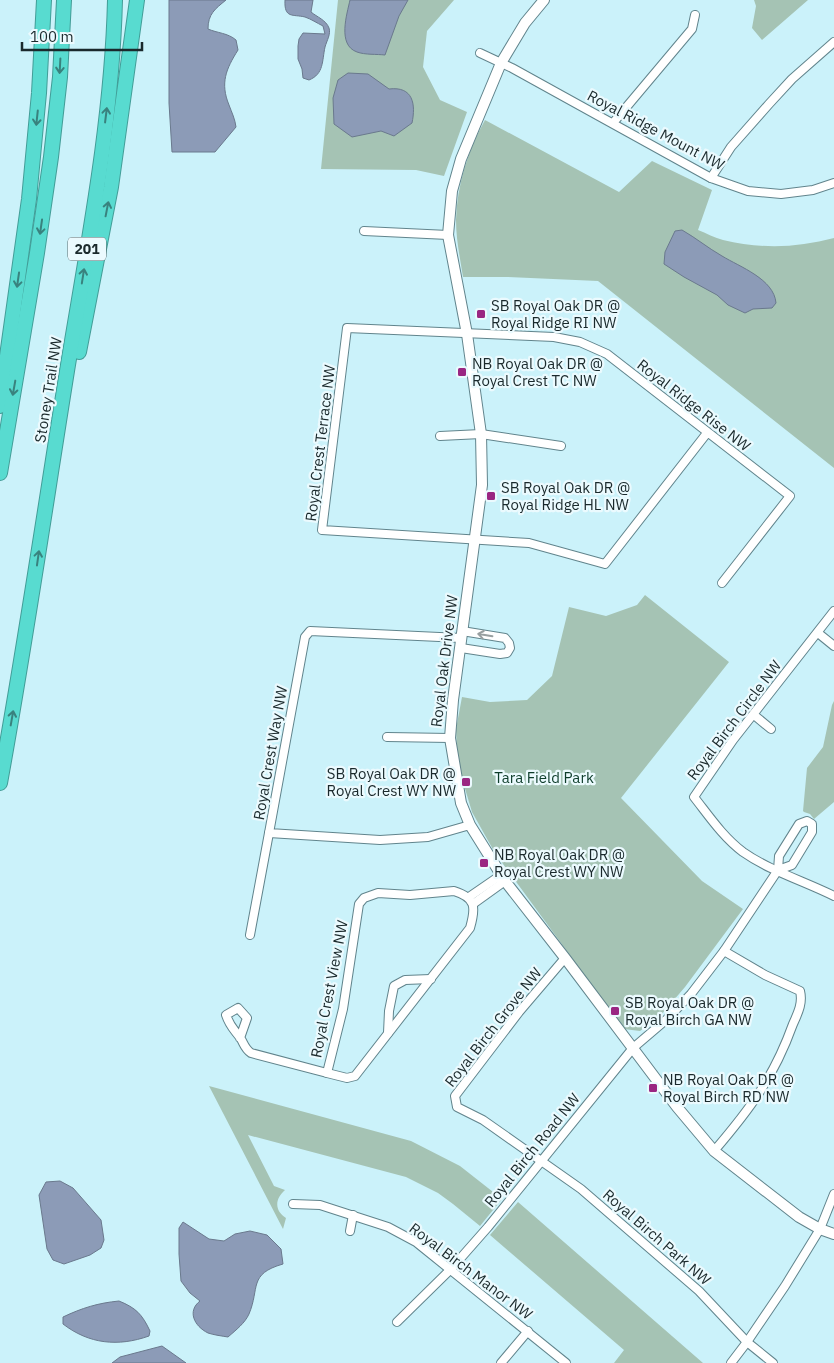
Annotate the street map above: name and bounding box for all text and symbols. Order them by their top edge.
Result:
scale bar [22,20,142,52]
text: 100 m [30,27,74,46]
one-way arrow [56,58,65,74]
street label: Royal Ridge Mount NW [584,86,728,175]
one-way arrow [101,107,111,123]
one-way arrow [32,110,41,126]
one-way arrow [102,202,112,218]
one-way arrow [35,219,45,235]
road number: 201 [68,238,106,260]
one-way arrow [78,268,88,284]
one-way arrow [12,271,22,287]
place label: SB Royal Oak DR @ Royal Ridge RI NW [491,296,620,332]
marker: SB Royal Oak DR @ Royal Ridge RI NW [475,308,487,320]
street label: Stoney Trail NW [30,335,66,444]
place label: NB Royal Oak DR @ Royal Crest TC NW [472,354,603,390]
street label: Royal Ridge Rise NW [634,355,755,456]
street label: Royal Crest Terrace NW [301,363,339,522]
marker: NB Royal Oak DR @ Royal Crest TC NW [456,366,468,378]
one-way arrow [9,379,19,395]
place label: SB Royal Oak DR @ Royal Ridge HL NW [501,478,630,514]
marker: SB Royal Oak DR @ Royal Ridge HL NW [485,490,497,502]
one-way arrow [33,550,43,566]
street label: Royal Oak Drive NW [426,593,462,728]
one-way arrow [478,630,494,640]
street label: Royal Birch Circle NW [683,656,786,784]
street label: Royal Crest Way NW [249,684,291,821]
one-way arrow [7,710,17,726]
place label: SB Royal Oak DR @ Royal Crest WY NW [327,764,457,800]
park label: Tara Field Park [494,768,594,787]
marker: SB Royal Oak DR @ Royal Crest WY NW [460,776,472,788]
place label: NB Royal Oak DR @ Royal Crest WY NW [494,845,625,881]
marker: NB Royal Oak DR @ Royal Crest WY NW [478,857,490,869]
street label: Royal Crest View NW [306,918,352,1059]
street label: Royal Birch Grove NW [440,963,546,1091]
place label: SB Royal Oak DR @ Royal Birch GA NW [625,993,754,1029]
marker: SB Royal Oak DR @ Royal Birch GA NW [609,1005,621,1017]
place label: NB Royal Oak DR @ Royal Birch RD NW [663,1070,794,1106]
marker: NB Royal Oak DR @ Royal Birch RD NW [647,1082,659,1094]
street label: Royal Birch Road NW [480,1089,584,1211]
street label: Royal Birch Park NW [599,1185,715,1290]
street label: Royal Birch Manor NW [406,1218,537,1324]

